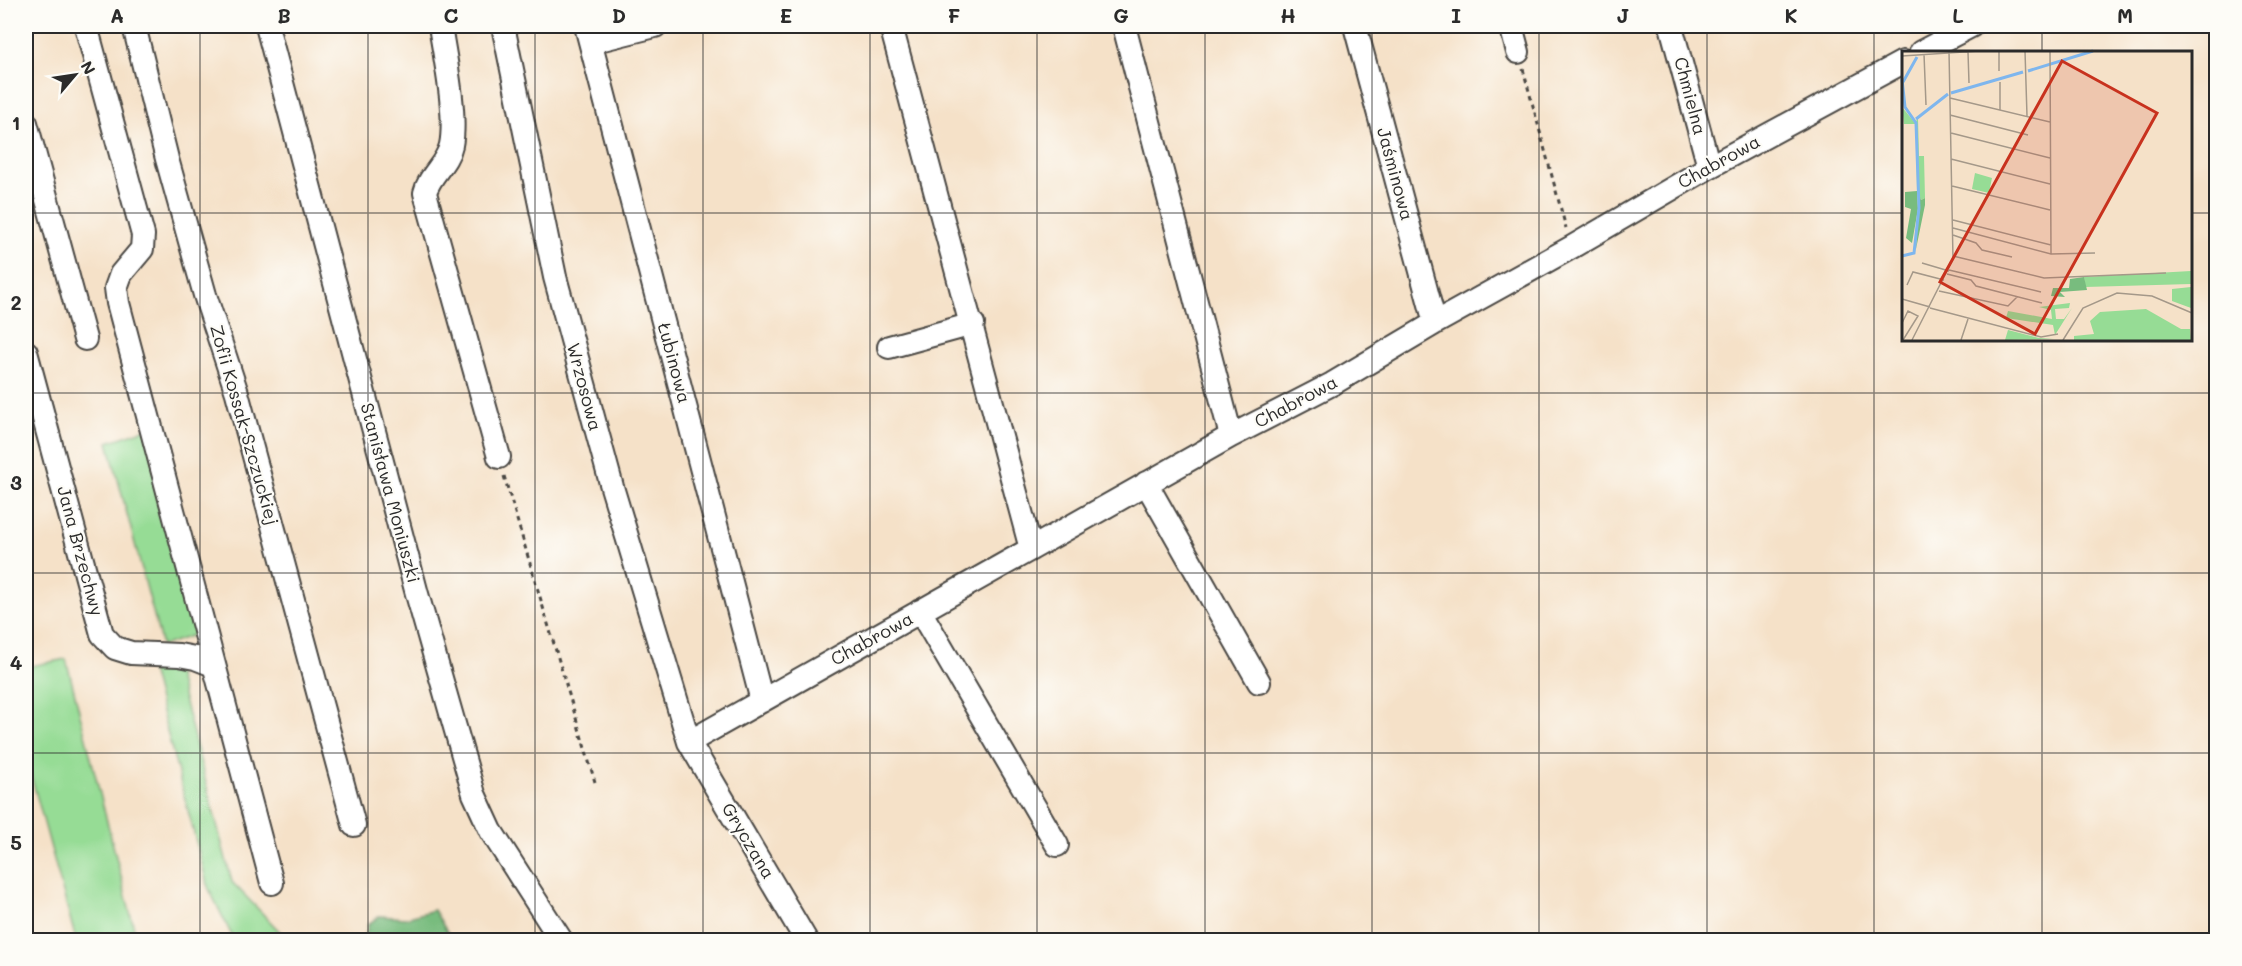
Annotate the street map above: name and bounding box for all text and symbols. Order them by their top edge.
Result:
text: A [110,2,124,28]
text: B [277,2,291,28]
text: C [444,2,459,28]
text: D [612,2,626,28]
text: E [780,2,792,28]
text: F [948,2,961,28]
text: G [1113,2,1129,28]
text: H [1280,2,1296,28]
text: I [1451,2,1461,28]
text: J [1616,2,1630,28]
text: K [1784,2,1798,28]
text: L [1952,2,1964,28]
text: M [2117,2,2133,28]
north arrow [45,45,105,105]
inset map [1902,51,2191,340]
street label: Chmielna [1669,54,1713,137]
text: N [76,57,101,78]
text: 1 [12,109,20,135]
street label: Jaśminowa [1372,124,1420,223]
street label: Chabrowa [1673,129,1764,194]
text: 2 [10,289,22,315]
street label: Łubinowa [653,320,697,406]
street label: Zofii Kossak-Szczuckiej [205,322,285,528]
street label: Wrzosowa [562,340,608,433]
street label: Chabrowa [1250,369,1341,433]
street label: Stanisława Moniuszki [355,400,427,585]
text: 3 [10,469,22,495]
street label: Jana Brzechwy [52,483,110,618]
street label: Chabrowa [826,606,917,671]
text: 4 [10,649,23,675]
street label: Gryczana [717,798,781,883]
text: 5 [10,829,22,855]

